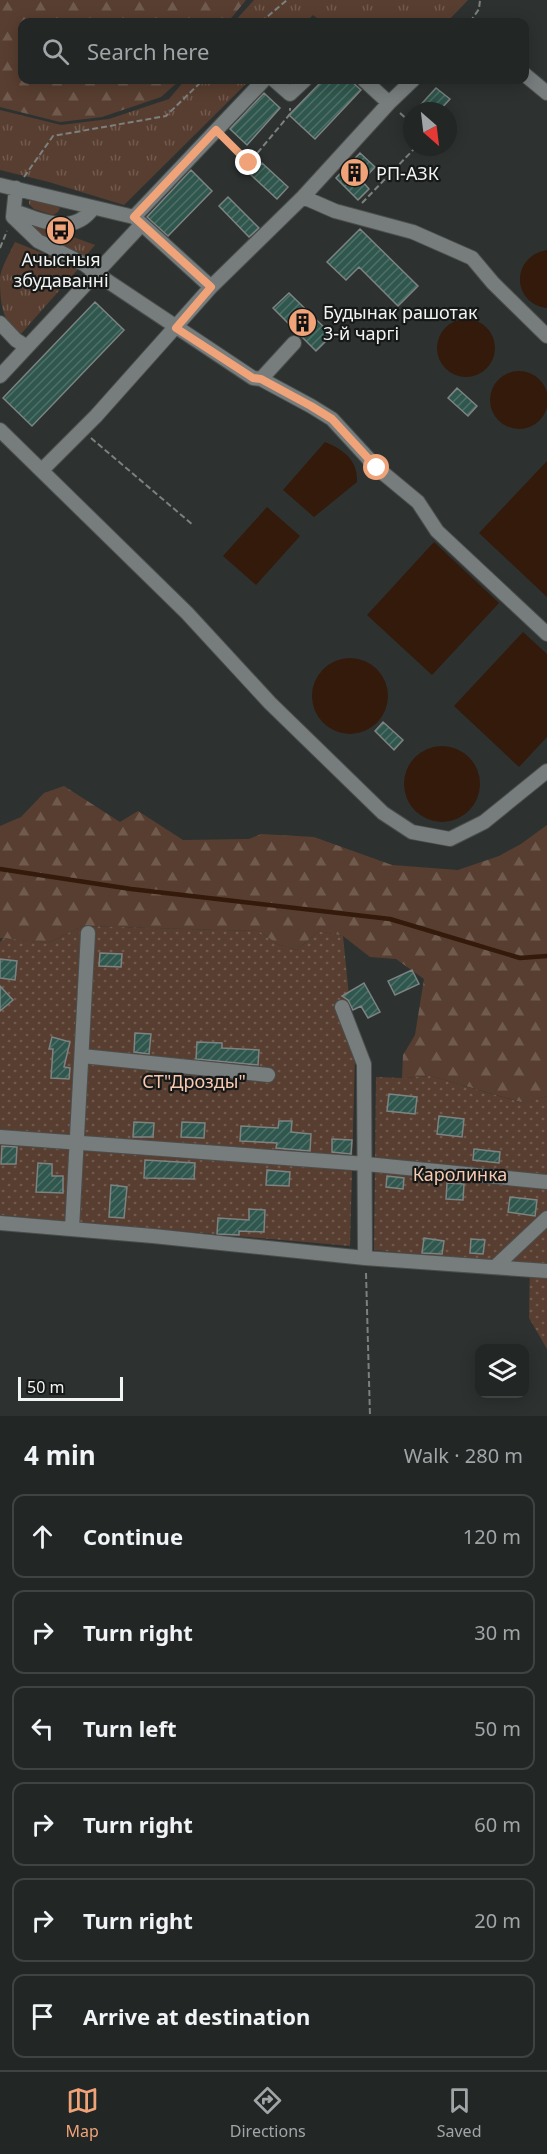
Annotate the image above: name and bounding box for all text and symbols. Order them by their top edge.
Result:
search box [18,18,529,84]
icon: search [39,35,72,68]
text: Search here [87,36,209,66]
north arrow [403,102,457,156]
route end [235,149,261,175]
building icon: РП-АЗК [339,157,371,189]
place label: РП-АЗК [376,161,440,185]
bus stop icon: Ачысныя збудаванні [45,214,77,246]
place label: Ачысныя збудаванні [13,247,109,292]
place label: Будынак рашотак 3-й чаргі [323,300,478,345]
building icon: Будынак рашотак 3-й чаргі [286,306,318,338]
route start [363,454,389,480]
park label: СТ"Дрозды" [142,1069,246,1093]
park label: Каролинка [413,1162,507,1186]
map controls [475,1344,529,1398]
button: layers [475,1344,529,1398]
scale bar [18,1374,123,1402]
text: 50 m [27,1376,64,1398]
text: 4 min [24,1437,96,1473]
text: Walk · 280 m [404,1442,523,1469]
icon: ahead [26,1520,59,1553]
text: Continue [83,1521,183,1551]
text: 120 m [463,1523,521,1550]
icon: right [26,1616,59,1649]
text: Turn right [83,1617,193,1647]
text: 30 m [474,1619,521,1646]
icon: left [26,1712,59,1745]
text: Turn left [83,1713,177,1743]
text: 50 m [474,1715,521,1742]
icon: right [26,1808,59,1841]
text: Turn right [83,1809,193,1839]
text: 60 m [474,1811,521,1838]
icon: right [26,1904,59,1937]
text: Turn right [83,1905,193,1935]
text: 20 m [474,1907,521,1934]
icon: arrive [26,2000,59,2033]
text: Arrive at destination [83,2001,310,2031]
tab: Map [65,2084,99,2142]
tab: Directions [230,2084,306,2142]
tab: Saved [437,2084,481,2142]

